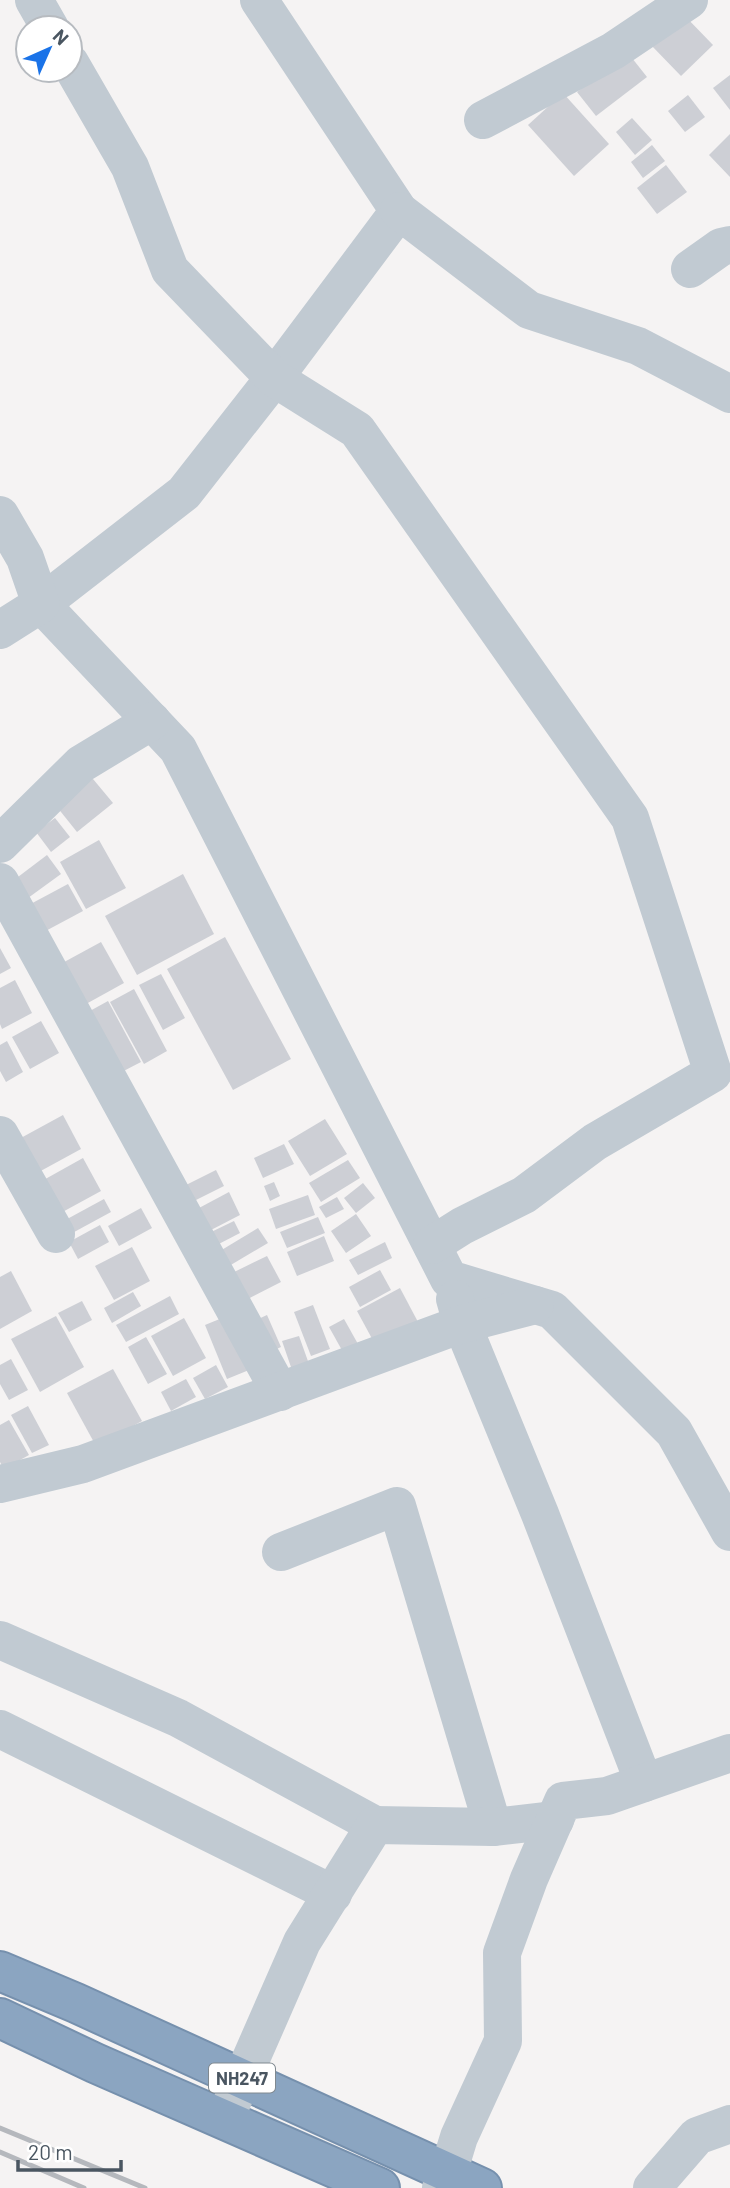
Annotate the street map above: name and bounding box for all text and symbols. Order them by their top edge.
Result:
north arrow [14,14,84,84]
text: N [49,24,74,49]
road number: NH247 [209,2064,275,2092]
scale bar [18,2128,121,2172]
text: 20 m [28,2139,73,2164]

